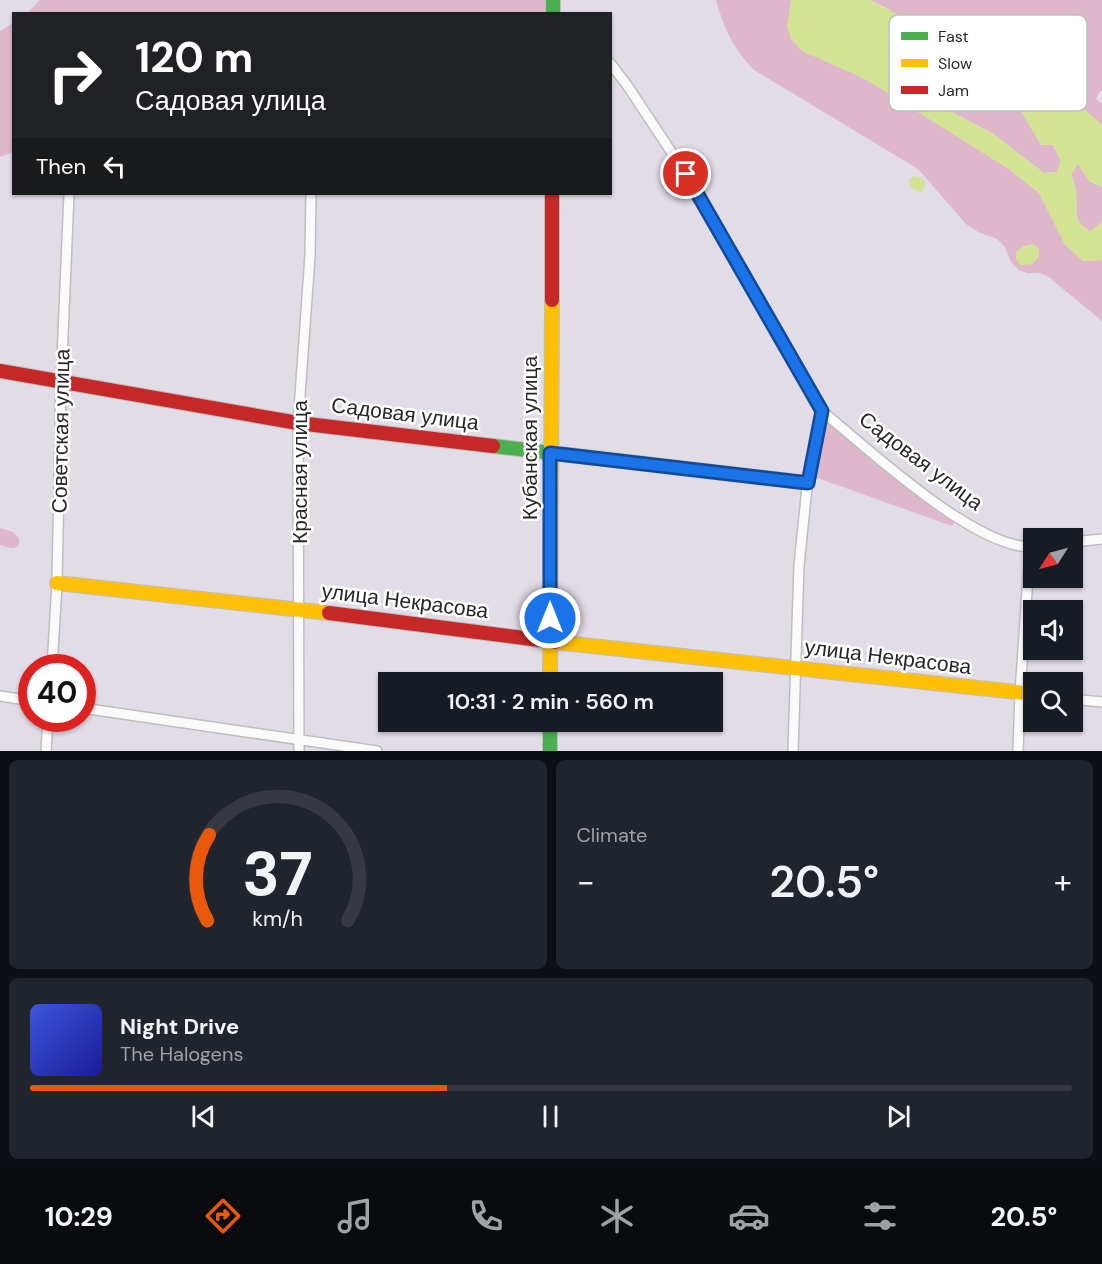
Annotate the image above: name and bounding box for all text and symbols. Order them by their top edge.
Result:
legend [889,15,1087,111]
text: Fast [938,26,969,47]
text: 120 m [135,30,253,85]
icon: right [36,36,114,114]
text: Slow [938,53,972,74]
text: Jam [938,80,969,101]
text: Садовая улица [135,83,326,118]
pin [660,148,711,199]
icon: left [98,150,131,183]
text: Then [36,152,86,181]
icon: arrive [669,157,702,190]
street label: Советская улица [46,348,76,514]
street label: Кубанская улица [516,356,544,520]
street label: Садовая улица [330,391,481,437]
street label: Красная улица [286,400,314,544]
street label: Садовая улица [853,405,989,517]
north arrow [1023,528,1083,588]
map controls [1023,528,1083,732]
street label: улица Некрасова [320,577,490,625]
position arrow [518,586,582,650]
button: sound [1023,600,1083,660]
street label: улица Некрасова [803,633,973,681]
speed limit sign: 40 [18,654,96,732]
button: search [1023,672,1083,732]
text: 10:31 · 2 min · 560 m [447,687,654,716]
text: Climate [577,822,647,848]
text: 37 [242,833,313,914]
text: 20.5° [769,852,879,911]
text: − [577,860,595,903]
text: + [1054,860,1072,903]
text: km/h [252,906,303,934]
text: Night Drive [120,1012,239,1041]
text: The Halogens [120,1041,243,1067]
icon: previous [187,1100,220,1133]
icon: pause [534,1100,567,1133]
icon: next [882,1100,915,1133]
icon: directions [202,1195,244,1237]
icon: music [334,1195,376,1237]
icon: phone [465,1195,507,1237]
icon: climate [596,1195,638,1237]
icon: car [728,1195,770,1237]
icon: filters [859,1195,901,1237]
text: 10:29 [45,1199,113,1234]
text: 20.5° [991,1199,1057,1234]

